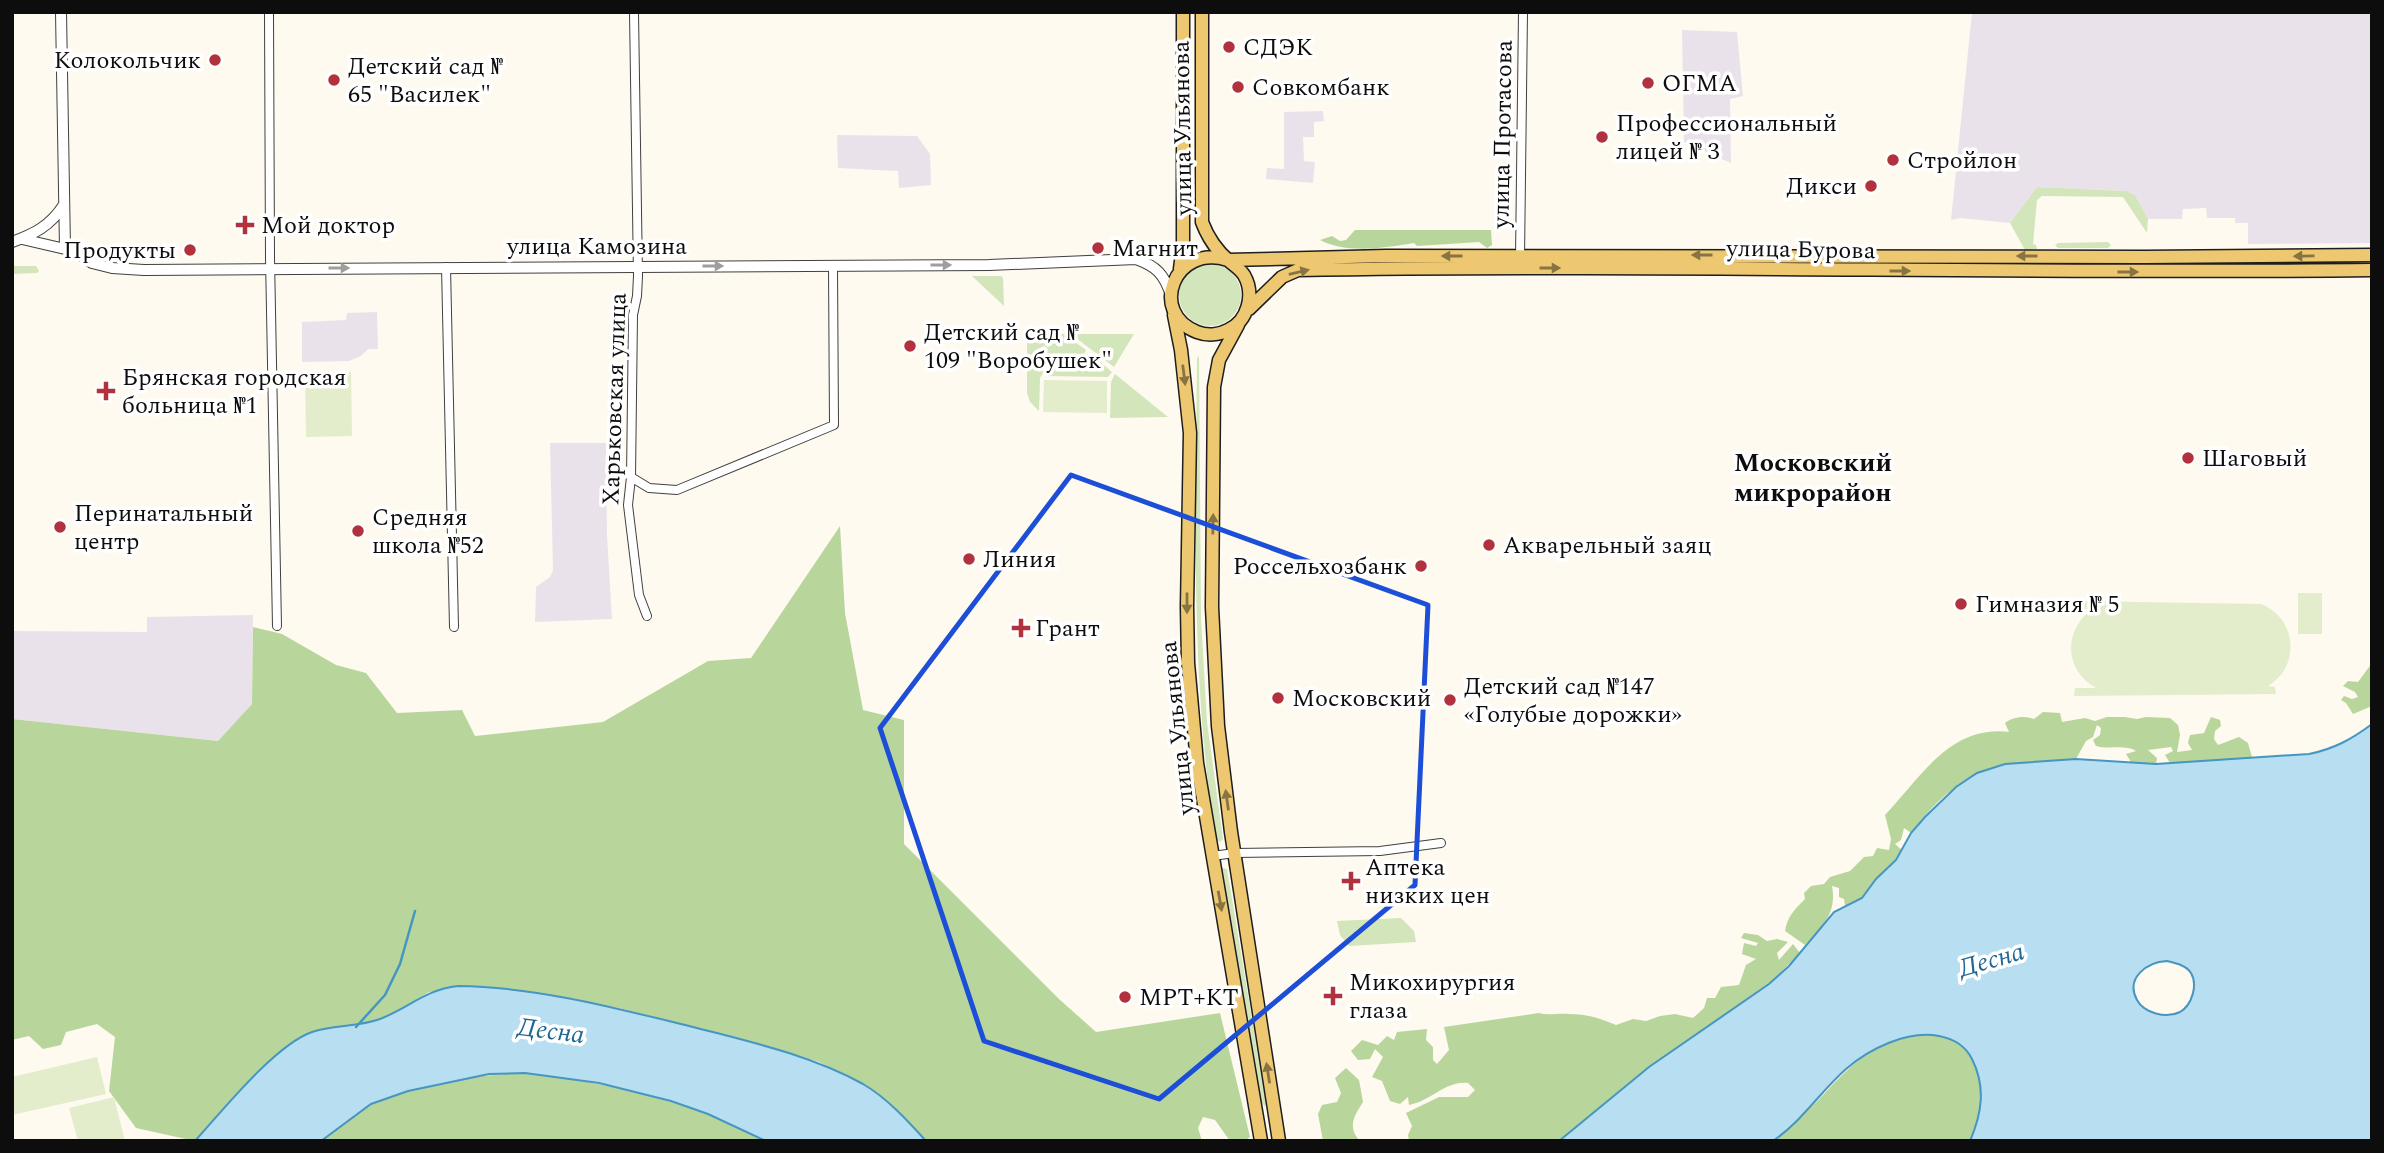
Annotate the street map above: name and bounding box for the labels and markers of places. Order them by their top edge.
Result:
place label: СДЭК [1243,30,1313,66]
marker: СДЭК [1221,39,1237,55]
place label: Колокольчик [54,43,201,79]
place label: Детский сад № 65 "Василек" [348,49,504,113]
marker: Колокольчик [207,52,223,68]
place label: ОГМА [1662,66,1737,102]
place label: Совкомбанк [1252,70,1390,106]
marker: Детский сад № 65 "Василек" [326,72,342,88]
marker: ОГМА [1640,75,1656,91]
marker: Совкомбанк [1230,79,1246,95]
place label: Профессиональный лицей № 3 [1616,106,1837,170]
marker: Профессиональный лицей № 3 [1594,129,1610,145]
place label: Стройлон [1907,143,2017,179]
marker: Стройлон [1885,152,1901,168]
place label: Дикси [1786,169,1857,205]
marker: Дикси [1863,178,1879,194]
place label: Мой доктор [261,208,395,244]
marker: Мой доктор [235,215,255,235]
place label: Магнит [1112,231,1198,267]
place label: Продукты [63,233,176,269]
marker: Магнит [1090,240,1106,256]
marker: Продукты [182,242,198,258]
place label: Детский сад № 109 "Воробушек" [924,315,1112,379]
marker: Детский сад № 109 "Воробушек" [902,338,918,354]
place label: Брянская городская больница №1 [122,360,346,424]
marker: Брянская городская больница №1 [96,381,116,401]
place label: Шаговый [2202,441,2307,477]
marker: Шаговый [2180,450,2196,466]
place label: Перинатальный центр [74,496,253,560]
place label: Средняя школа №52 [372,500,484,564]
marker: Перинатальный центр [52,519,68,535]
marker: Средняя школа №52 [350,523,366,539]
place label: Акварельный заяц [1503,528,1711,564]
marker: Акварельный заяц [1481,537,1497,553]
place label: Линия [983,542,1056,578]
place label: Россельхозбанк [1233,549,1407,585]
marker: Линия [961,551,977,567]
marker: Россельхозбанк [1413,558,1429,574]
place label: Гимназия № 5 [1975,587,2120,623]
marker: Гимназия № 5 [1953,596,1969,612]
place label: Грант [1035,611,1100,647]
marker: Грант [1013,620,1029,636]
place label: Детский сад №147 «Голубые дорожки» [1464,669,1682,733]
place label: Московский [1292,681,1431,717]
marker: Московский [1270,690,1286,706]
marker: Детский сад №147 «Голубые дорожки» [1442,692,1458,708]
place label: Аптека низких цен [1365,850,1490,914]
marker: Аптека низких цен [1343,873,1359,889]
place label: Микохирургия глаза [1349,965,1515,1029]
place label: МРТ+КТ [1139,980,1239,1016]
marker: Микохирургия глаза [1323,986,1343,1006]
marker: МРТ+КТ [1117,989,1133,1005]

